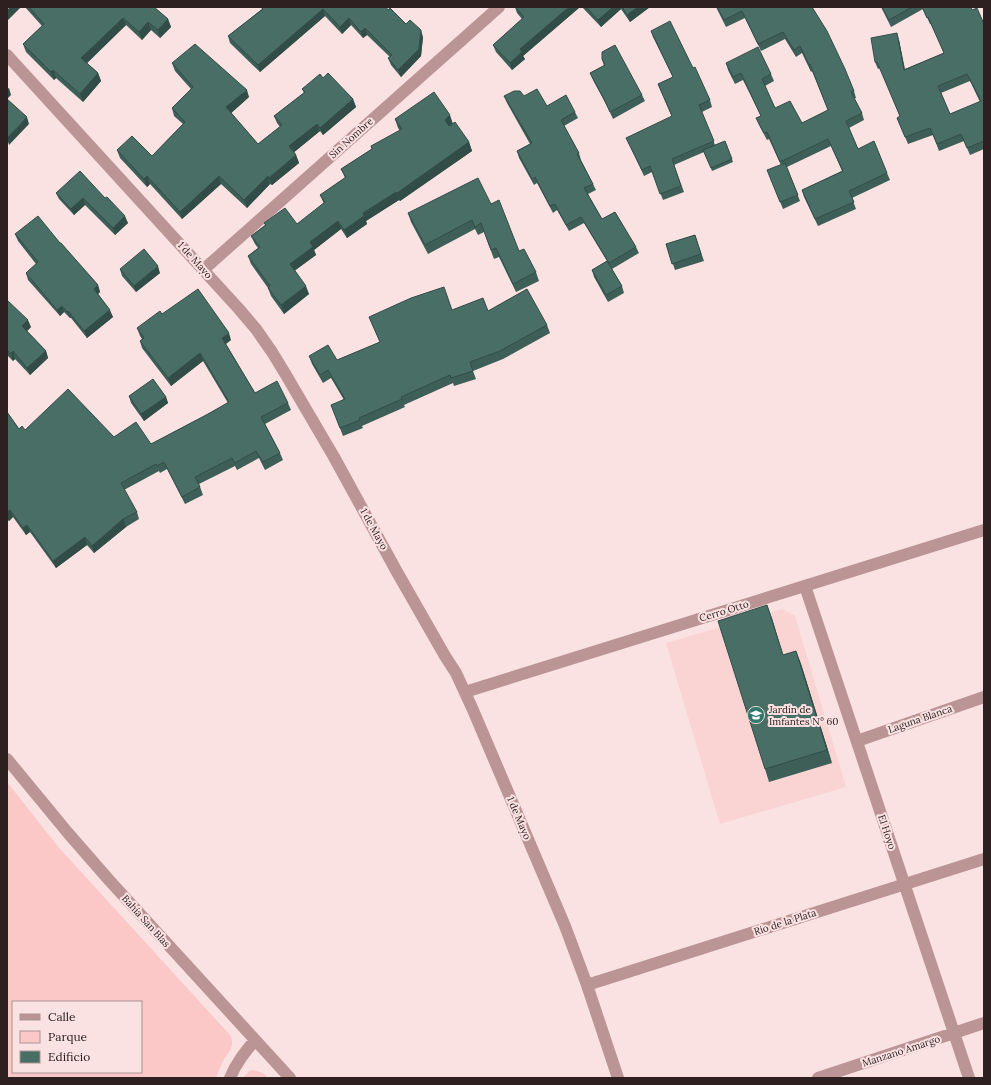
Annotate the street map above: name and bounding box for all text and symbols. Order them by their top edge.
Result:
street label: Sin Nombre [326,114,376,161]
street label: 1 de Mayo [175,239,215,281]
street label: 1 de Mayo [357,506,391,552]
street label: Cerro Otto [698,597,750,625]
street label: Laguna Blanca [886,702,954,736]
place label: Jardín de Imfantes N° 60 [768,703,839,728]
school or university icon: Jardín de Imfantes N° 60 [746,705,766,725]
street label: 1 de Mayo [504,794,534,842]
street label: El Hoyo [875,813,899,851]
street label: Bahía San Blas [119,892,173,950]
street label: Río de la Plata [752,906,818,938]
legend [12,1001,142,1073]
text: Calle [48,1009,76,1024]
text: Parque [48,1029,88,1044]
street label: Manzano Amargo [860,1032,942,1070]
text: Edificio [48,1049,90,1064]

